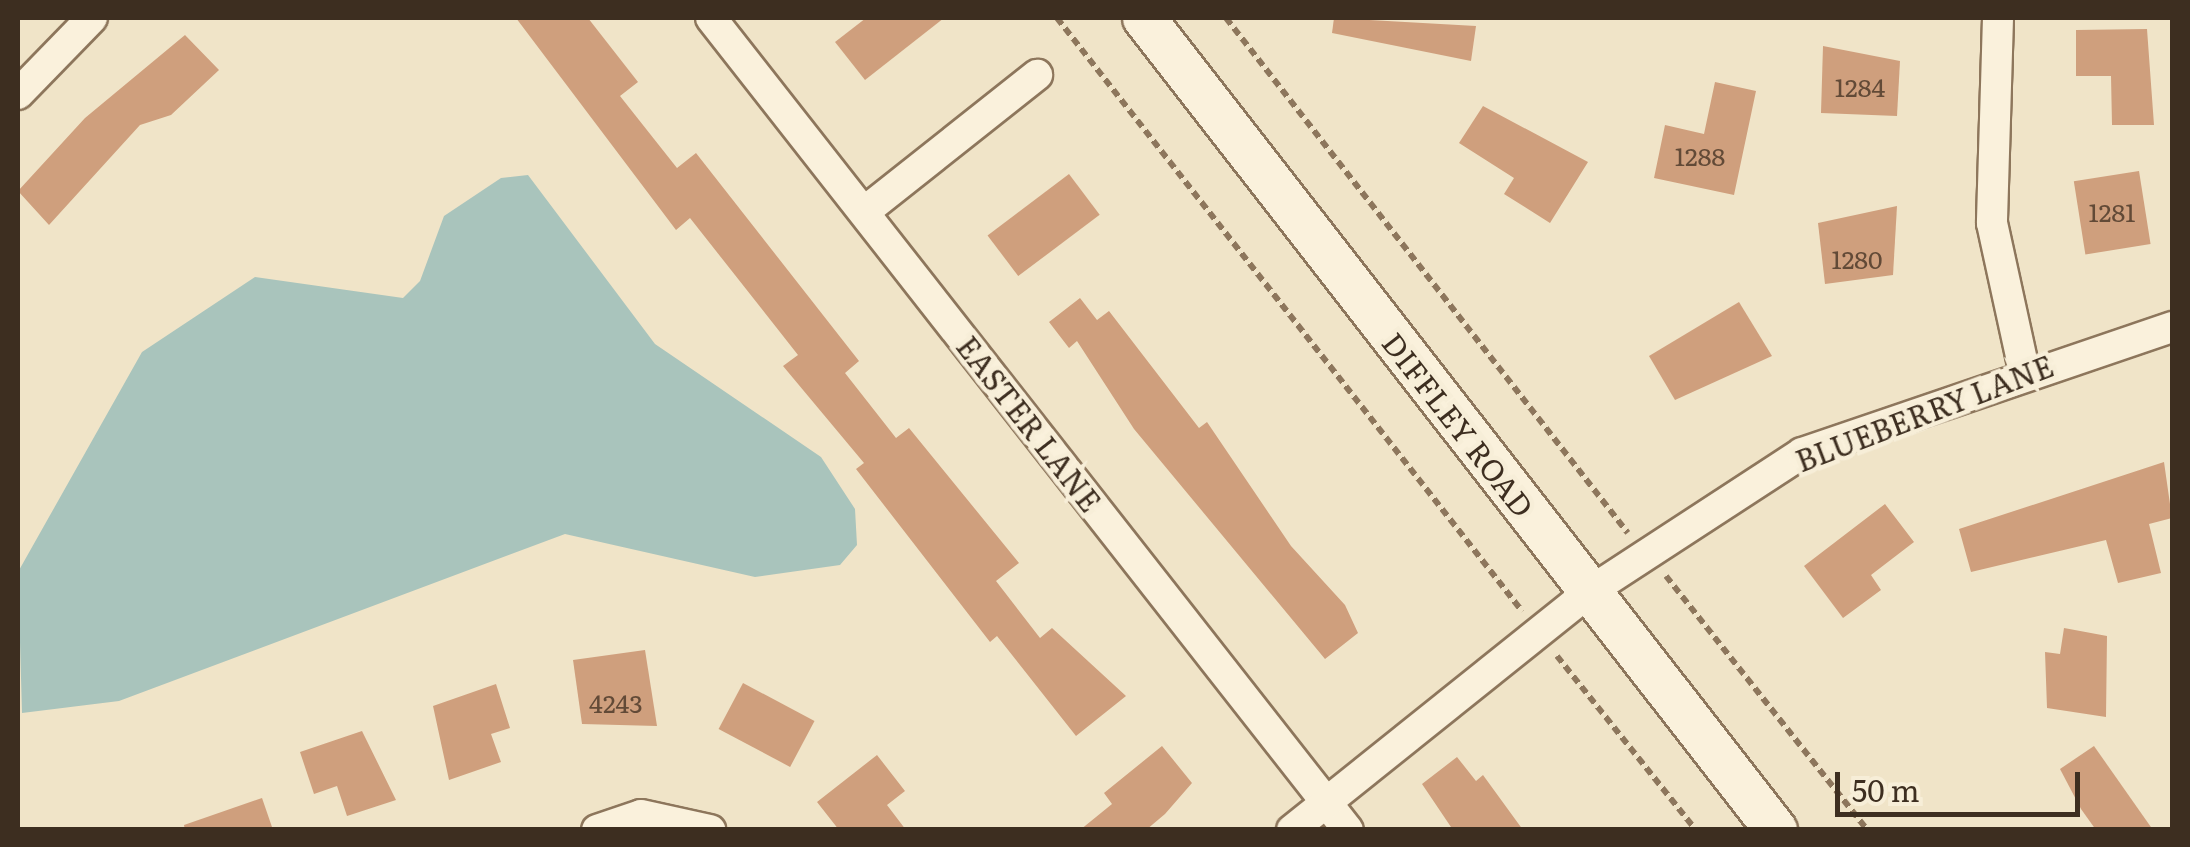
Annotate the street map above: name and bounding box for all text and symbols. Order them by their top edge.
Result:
house number: 1284 [1835,72,1885,102]
house number: 1288 [1675,141,1725,171]
house number: 1281 [2089,197,2135,227]
house number: 1280 [1831,244,1883,274]
street label: DIFFLEY ROAD [1376,325,1542,523]
street label: EASTER LANE [950,328,1110,518]
street label: BLUEBERRY LANE [1790,346,2058,478]
house number: 4243 [589,688,643,718]
scale bar [1840,752,2085,814]
text: 50 m [1852,767,1920,811]

